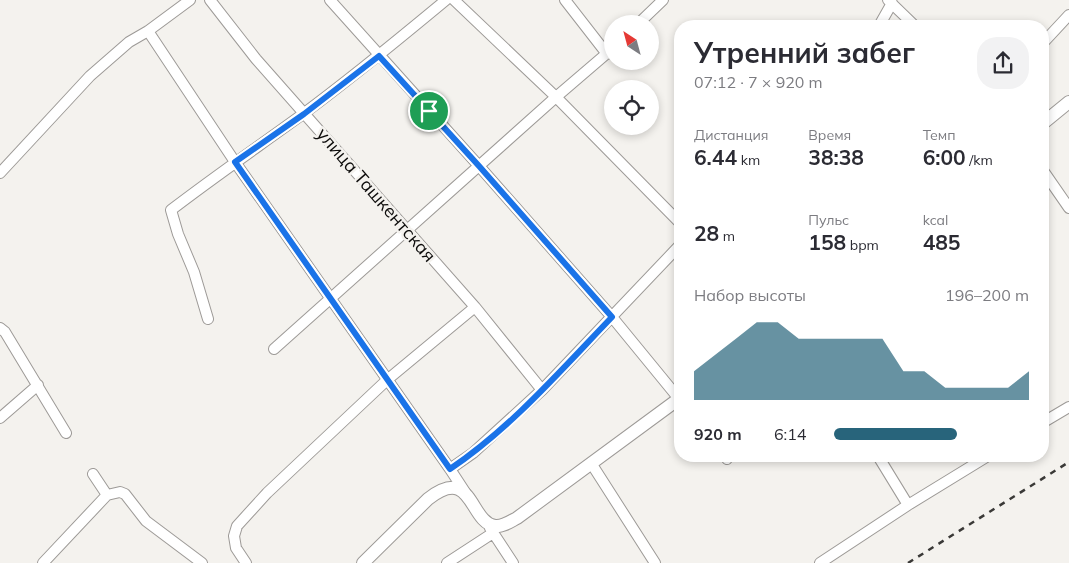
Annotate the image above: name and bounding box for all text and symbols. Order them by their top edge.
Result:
north arrow [604,15,659,70]
map controls [604,15,659,135]
text: Утренний забег [694,35,915,70]
button: share [977,37,1029,89]
text: 07:12 · 7 × 920 m [694,72,823,92]
button: locate [604,80,659,135]
pin [408,90,450,132]
icon: arrive [415,97,443,125]
street label: улица Ташкентская [312,123,441,267]
text: Дистанция [694,126,768,144]
text: Время [808,126,851,144]
text: Темп [923,126,956,144]
text: 6.44 [694,144,737,170]
text: 38:38 [808,144,864,170]
text: 6:00 [923,144,966,170]
text: km [737,151,760,169]
text: /km [966,151,993,169]
text: Пульс [808,211,849,229]
text: kcal [923,211,948,229]
text: 28 [694,220,719,246]
text: m [719,227,735,245]
text: 158 [808,229,846,255]
text: 485 [923,229,960,255]
text: bpm [846,236,879,254]
text: Набор высоты [694,285,806,305]
text: 196–200 m [945,285,1029,305]
text: 920 m [694,424,742,444]
text: 6:14 [774,424,806,444]

